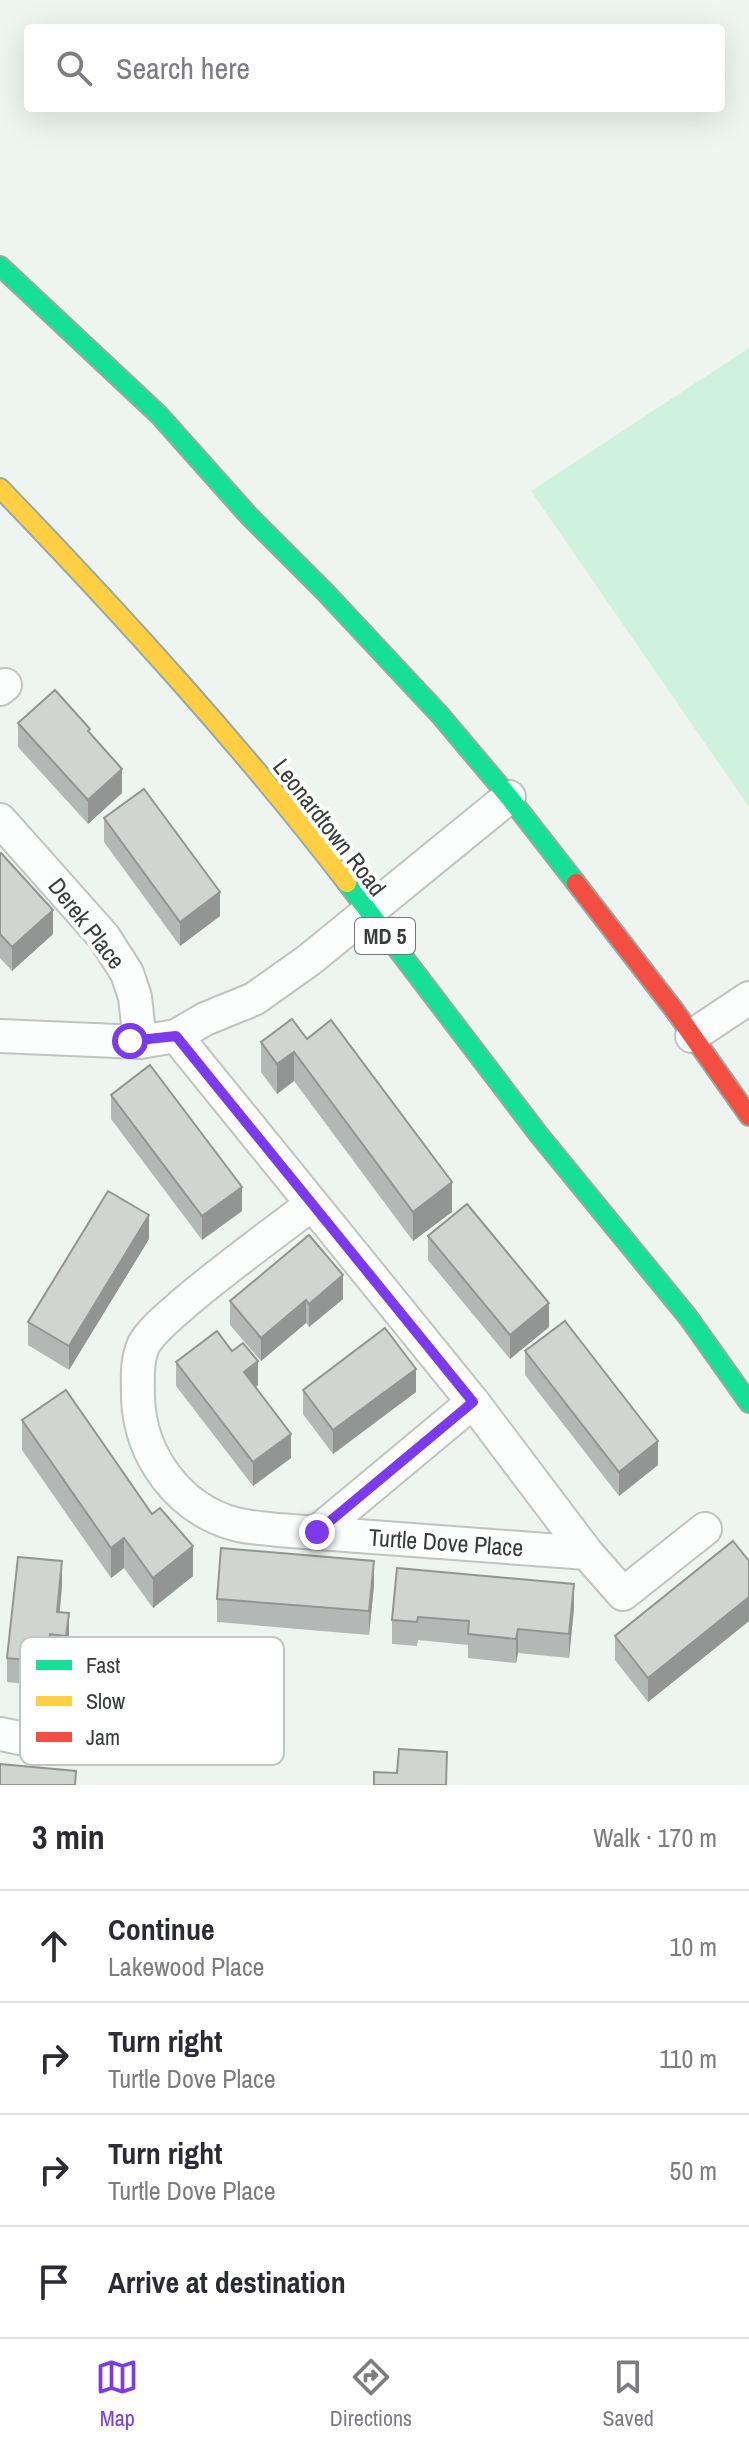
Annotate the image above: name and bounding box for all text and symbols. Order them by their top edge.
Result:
search box [24,24,725,112]
icon: search [52,46,96,90]
text: Search here [116,48,250,88]
street label: Leonardtown Road [266,752,394,902]
street label: Derek Place [41,871,133,975]
road number: MD 5 [355,918,415,954]
route start [112,1023,148,1059]
route end [299,1514,335,1550]
street label: Turtle Dove Place [368,1521,524,1563]
legend [20,1637,284,1765]
text: Fast [86,1650,120,1680]
text: Slow [86,1686,125,1716]
text: Jam [86,1722,120,1752]
text: 3 min [32,1814,105,1860]
text: Walk · 170 m [593,1820,717,1855]
text: Continue [108,1909,215,1949]
icon: ahead [32,1924,76,1968]
text: 10 m [670,1929,717,1964]
text: Lakewood Place [108,1949,264,1984]
text: Turn right [108,2021,222,2061]
icon: right [32,2036,76,2080]
text: 110 m [659,2041,717,2076]
text: Turtle Dove Place [108,2061,276,2096]
text: Turn right [108,2133,222,2173]
icon: right [32,2148,76,2192]
text: 50 m [670,2153,717,2188]
text: Turtle Dove Place [108,2173,276,2208]
icon: arrive [32,2260,76,2304]
text: Arrive at destination [108,2262,346,2302]
tab: Map [95,2355,139,2433]
tab: Directions [330,2355,412,2433]
tab: Saved [603,2355,654,2433]

